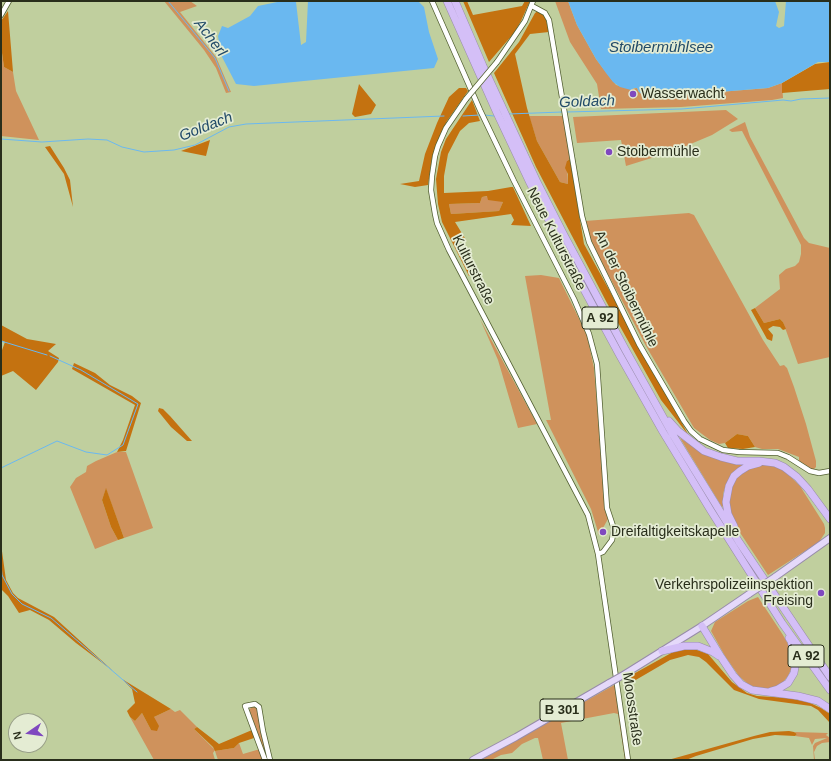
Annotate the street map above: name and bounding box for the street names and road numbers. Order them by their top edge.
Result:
street label: Neue Kulturstraße [523,185,589,293]
street label: An der Stoibermühle [590,228,662,350]
street label: Kulturstraße [448,232,498,308]
road number: A 92 [582,307,618,329]
road number: A 92 [788,645,824,667]
street label: Moosstraße [619,671,645,747]
road number: B 301 [540,699,584,721]

